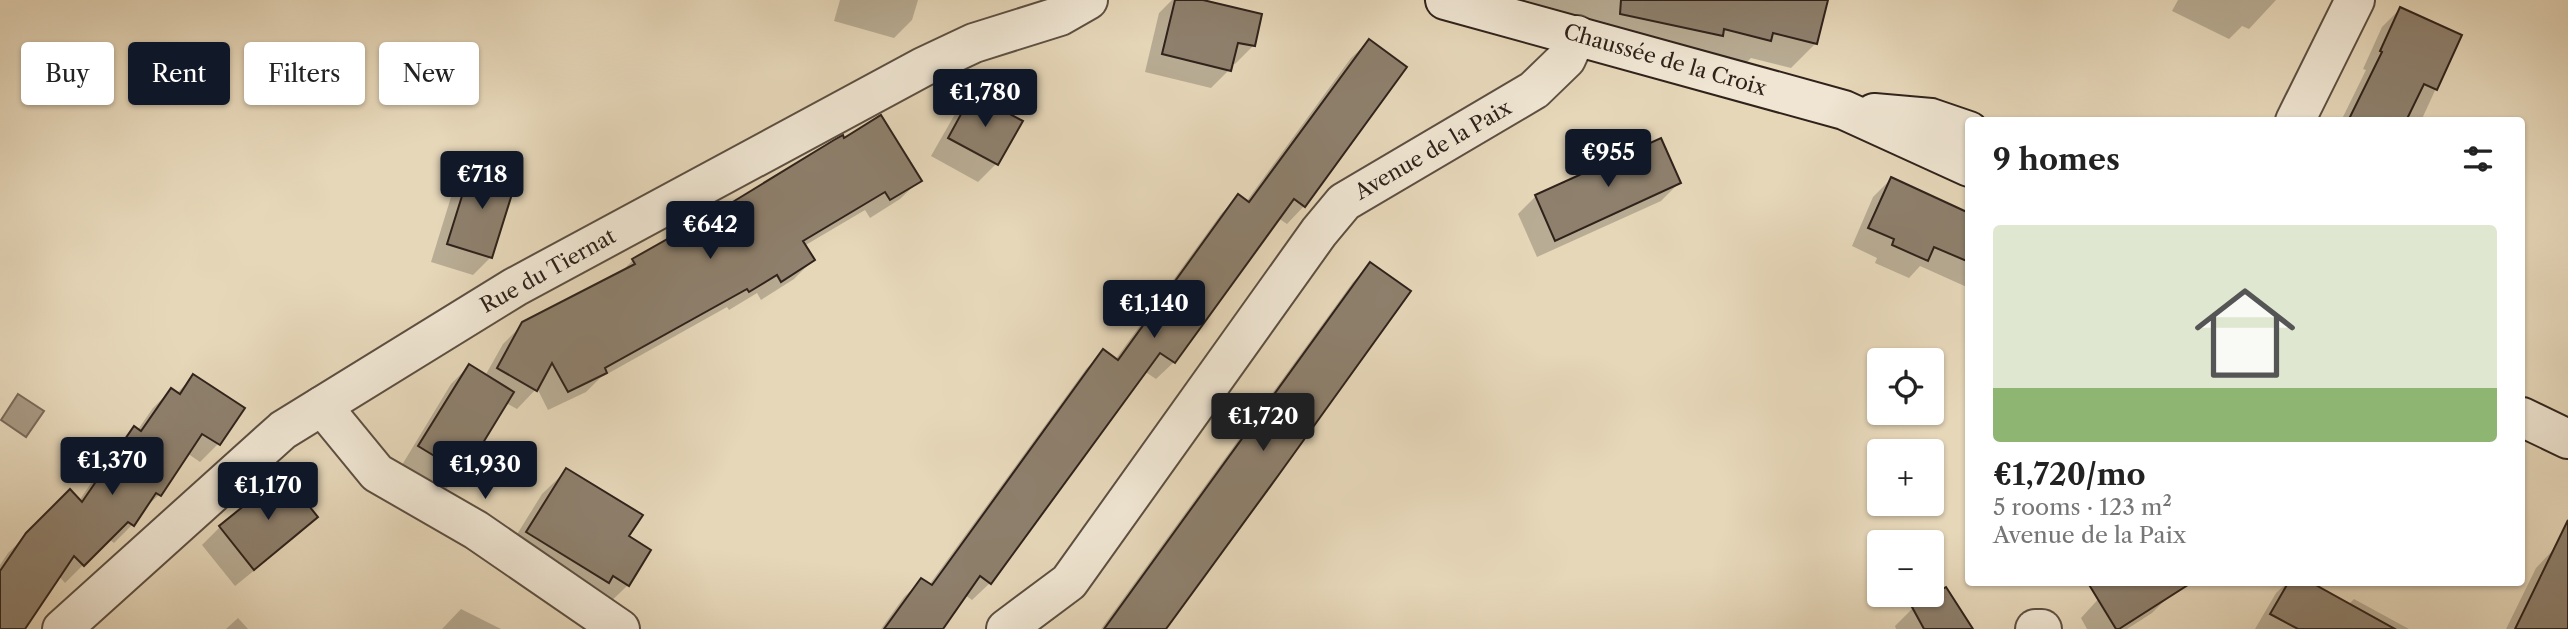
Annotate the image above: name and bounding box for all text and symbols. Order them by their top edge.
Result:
street label: Chaussée de la Croix [1561,19,1770,101]
chip: Buy [21,42,114,105]
chip: Rent [128,42,230,105]
chip: Filters [244,42,365,105]
chip: New [379,42,479,105]
pin: €1,780 [928,69,1042,129]
text: €1,780 [949,78,1021,106]
street label: Avenue de la Paix [1349,94,1516,205]
pin: €955 [1567,130,1649,189]
text: €955 [1581,138,1635,166]
icon: filters [2459,140,2497,178]
text: 9 homes [1993,141,2120,178]
pin: €718 [441,152,523,211]
text: €718 [456,160,508,188]
pin: €642 [669,202,751,261]
text: €642 [682,210,738,238]
street label: Rue du Tiernat [476,223,620,318]
icon: home [2182,270,2308,396]
pin: €1,140 [1097,280,1211,340]
text: €1,140 [1119,289,1189,317]
map controls [1867,348,1944,607]
button: locate [1867,348,1944,425]
pin: €1,720 [1206,393,1320,453]
text: €1,720 [1227,402,1299,430]
pin: €1,370 [55,438,169,497]
button: + [1867,439,1944,516]
pin: €1,930 [428,442,542,501]
text: €1,370 [77,446,147,474]
text: €1,930 [449,450,521,478]
text: €1,720/mo [1993,456,2146,493]
pin: €1,170 [211,462,325,522]
text: €1,170 [234,471,302,499]
text: 5 rooms · 123 m² [1993,493,2172,521]
text: Avenue de la Paix [1993,521,2186,549]
button: − [1867,530,1944,607]

